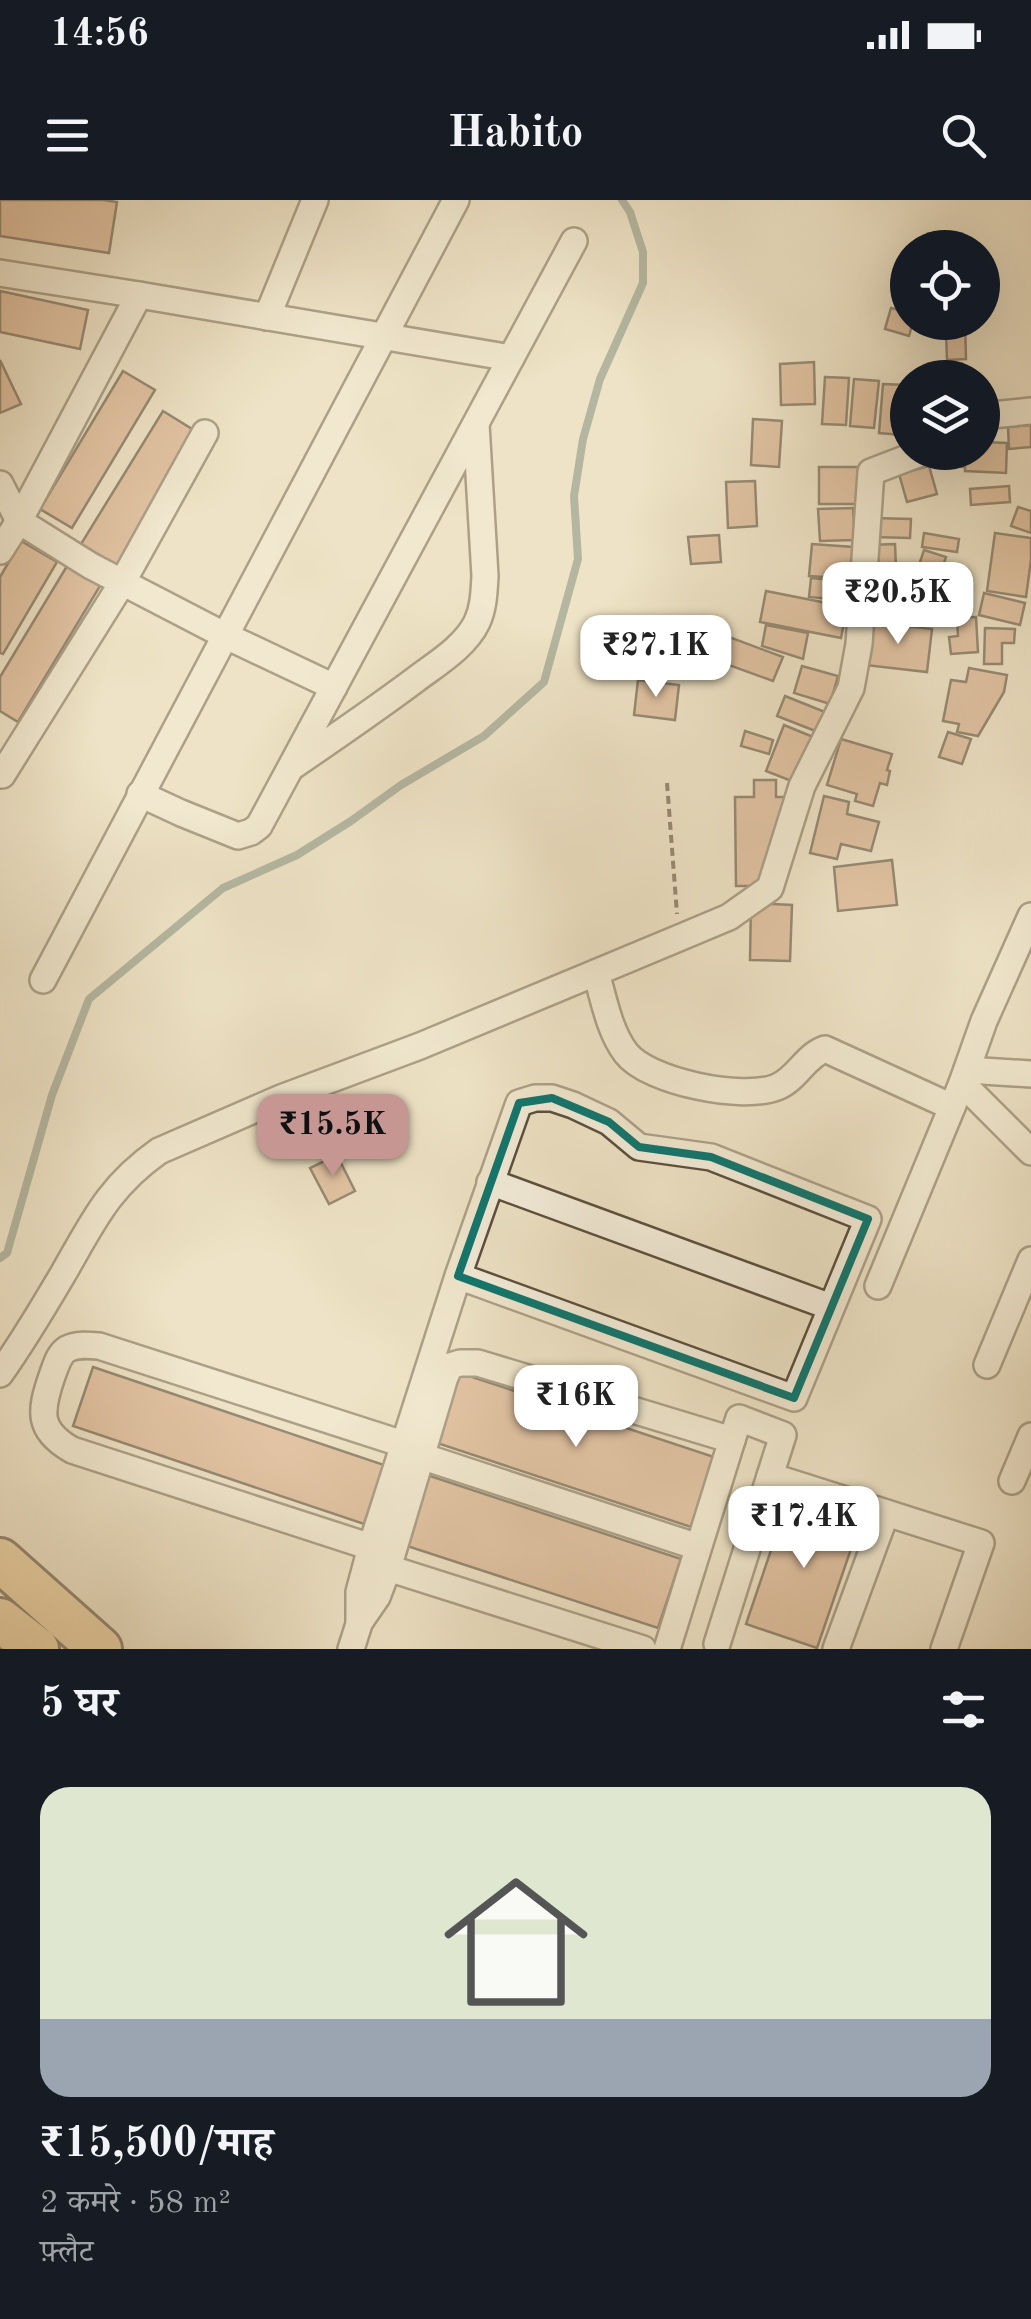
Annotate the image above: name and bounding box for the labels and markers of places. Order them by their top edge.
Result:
pin: ₹20.5K [817,562,979,647]
pin: ₹27.1K [575,615,737,700]
pin: ₹15.5K [252,1094,414,1179]
pin: ₹16K [517,1365,635,1450]
pin: ₹17.4K [723,1486,885,1571]

